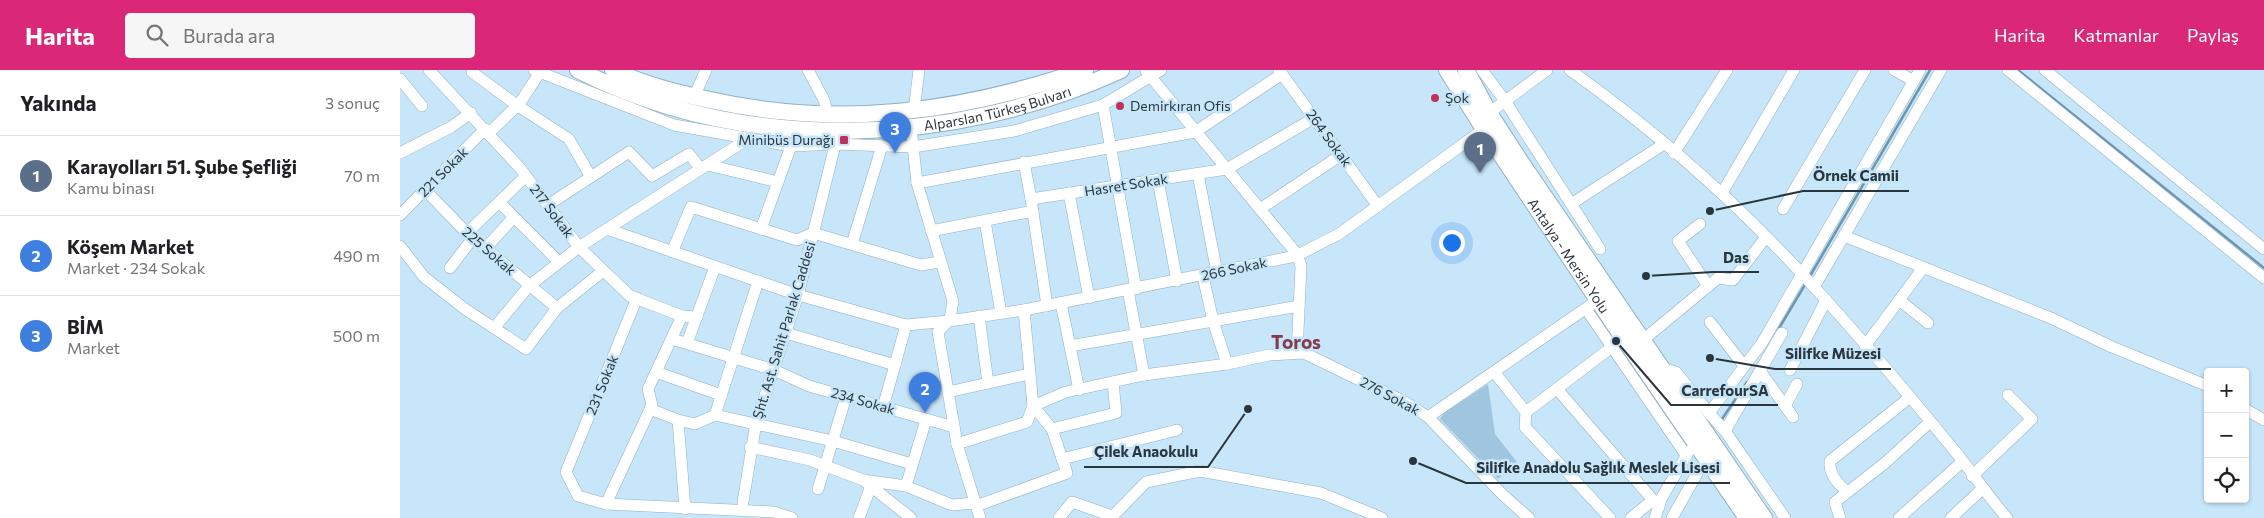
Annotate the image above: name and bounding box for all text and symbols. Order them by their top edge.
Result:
search box [125,13,475,58]
text: Harita [25,21,95,50]
icon: search [143,21,171,49]
text: Burada ara [183,24,275,47]
text: Harita [1994,24,2046,46]
text: Katmanlar [2074,24,2159,46]
text: Paylaş [2187,24,2239,46]
street label: Alparslan Türkeş Bulvarı [923,82,1073,134]
place label: Şok [1445,89,1470,106]
text: Yakında [20,90,97,115]
marker: Şok [1429,92,1441,104]
text: 3 sonuç [325,93,380,112]
place label: Demirkıran Ofis [1130,97,1231,114]
marker: Demirkıran Ofis [1114,100,1126,112]
street label: 264 Sokak [1303,106,1356,170]
pin: 3 [879,112,911,153]
place label: Minibüs Durağı [738,131,834,148]
pin: 1 [1464,132,1496,173]
marker: Minibüs Durağı [838,134,850,146]
street label: 221 Sokak [414,143,471,200]
text: Karayolları 51. Şube Şefliği [67,155,297,178]
callout: Örnek Camii [1803,161,1909,191]
text: 1 [32,166,40,185]
text: 70 m [344,166,380,185]
text: Örnek Camii [1813,166,1899,184]
street label: Hasret Sokak [1083,169,1169,199]
text: Kamu binası [67,178,155,197]
street label: 217 Sokak [527,180,578,241]
street label: Antalya - Mersin Yolu [1525,195,1613,316]
street label: 225 Sokak [459,223,520,279]
your location [1439,230,1465,256]
text: Köşem Market [67,235,194,258]
street label: Şht. Ast. Sahit Parlak Caddesi [748,239,819,421]
callout: Das [1713,242,1759,272]
text: 2 [31,246,41,265]
text: 490 m [333,246,380,265]
text: Das [1723,248,1749,266]
street label: 266 Sokak [1200,253,1269,284]
text: Market · 234 Sokak [67,258,205,277]
text: BİM [67,315,104,338]
text: 3 [31,326,41,345]
text: 500 m [333,326,380,345]
district label: Toros [1271,330,1321,353]
text: Market [67,338,120,357]
callout: Silifke Müzesi [1775,339,1891,369]
text: Silifke Müzesi [1785,344,1881,362]
street label: 231 Sokak [582,352,621,417]
map controls [2204,368,2249,503]
button: + [2204,368,2249,413]
pin: 2 [909,372,941,413]
street label: 276 Sokak [1357,373,1423,419]
callout: CarrefourSA [1671,375,1778,405]
text: CarrefourSA [1681,381,1769,399]
street label: 234 Sokak [829,383,898,418]
button: − [2204,413,2249,458]
callout: Çilek Anaokulu [1084,437,1208,467]
text: Çilek Anaokulu [1094,442,1198,460]
callout: Silifke Anadolu Sağlık Meslek Lisesi [1466,453,1730,483]
text: Silifke Anadolu Sağlık Meslek Lisesi [1476,458,1720,476]
button: locate [2204,458,2249,503]

